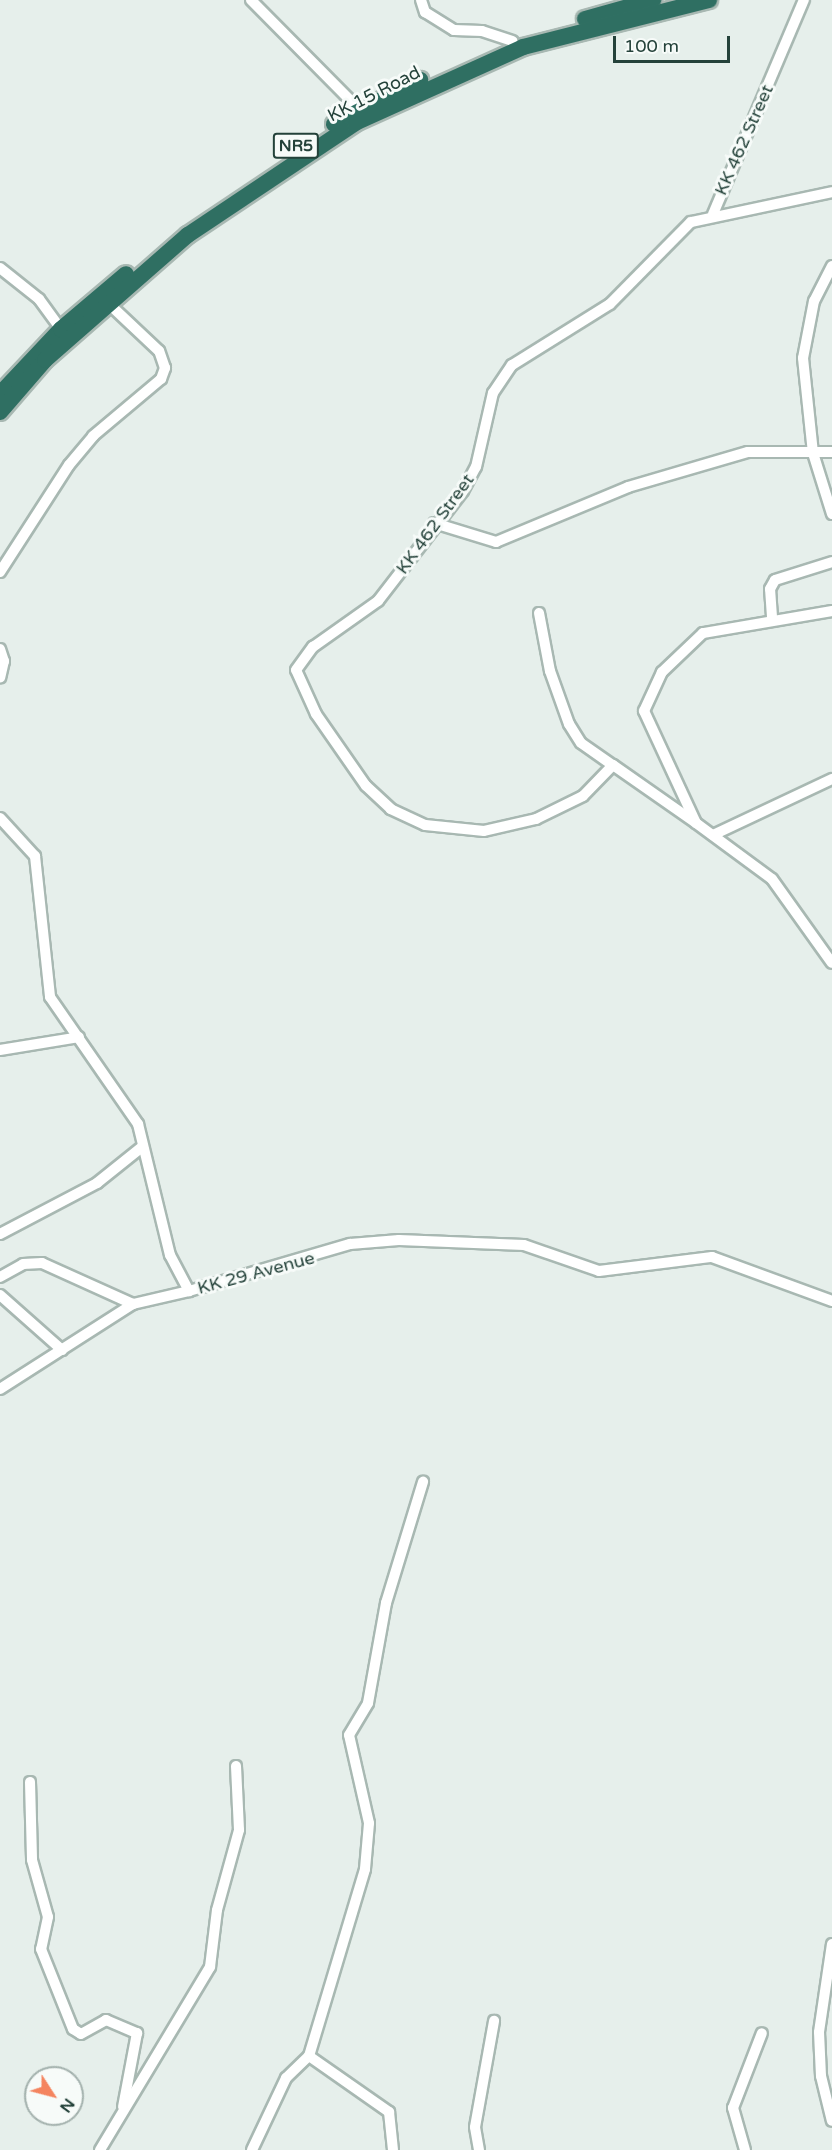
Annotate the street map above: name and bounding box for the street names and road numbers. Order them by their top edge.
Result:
street label: KK 15 Road [324,61,424,127]
street label: KK 462 Street [710,81,778,199]
road number: NR5 [272,133,320,159]
street label: KK 462 Street [391,470,479,578]
street label: KK 29 Avenue [195,1247,317,1299]

